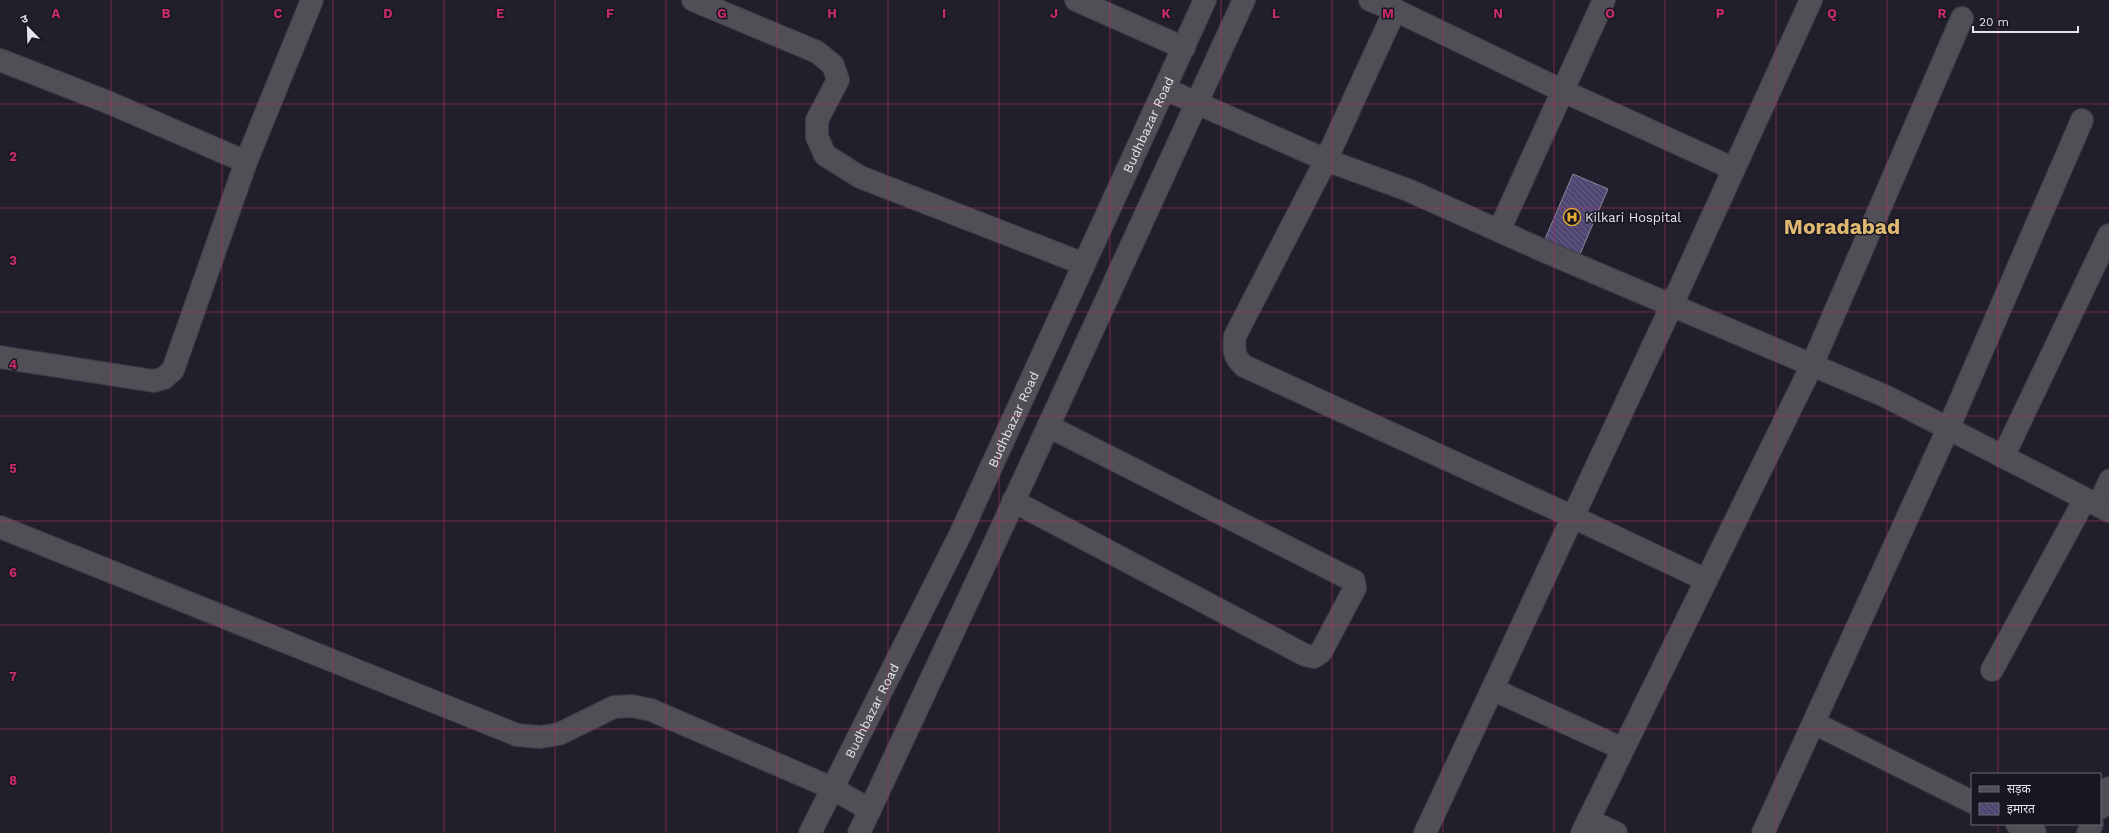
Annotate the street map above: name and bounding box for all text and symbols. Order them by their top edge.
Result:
text: A [52,6,61,21]
text: B [162,6,171,21]
text: C [274,6,283,21]
text: D [383,6,393,21]
text: E [496,6,504,21]
text: F [606,6,614,21]
text: G [717,6,727,21]
text: H [827,6,837,21]
text: I [942,6,946,21]
text: J [1050,6,1058,21]
text: K [1161,6,1171,21]
text: L [1272,6,1280,21]
text: M [1382,6,1394,21]
text: N [1493,6,1503,21]
text: O [1605,6,1615,21]
text: P [1716,6,1725,21]
text: Q [1827,6,1837,21]
text: R [1938,6,1947,21]
north arrow [8,8,48,48]
scale bar [1973,8,2078,34]
text: उ [19,12,30,26]
text: 20 m [1979,15,2009,29]
street label: Budhbazar Road [1120,75,1177,175]
text: 2 [9,149,17,164]
hospital icon: Kilkari Hospital [1562,207,1582,227]
place label: Kilkari Hospital [1585,210,1681,225]
district label: Moradabad [1784,214,1900,239]
text: 3 [9,253,17,268]
text: 4 [9,357,18,372]
street label: Budhbazar Road [985,369,1042,470]
text: 5 [9,461,17,476]
text: 6 [9,565,17,580]
street label: Budhbazar Road [842,661,902,761]
text: 7 [9,669,17,684]
text: 8 [9,773,17,788]
legend [1971,773,2101,825]
text: सड़क [2007,782,2032,796]
text: इमारत [2007,802,2036,816]

